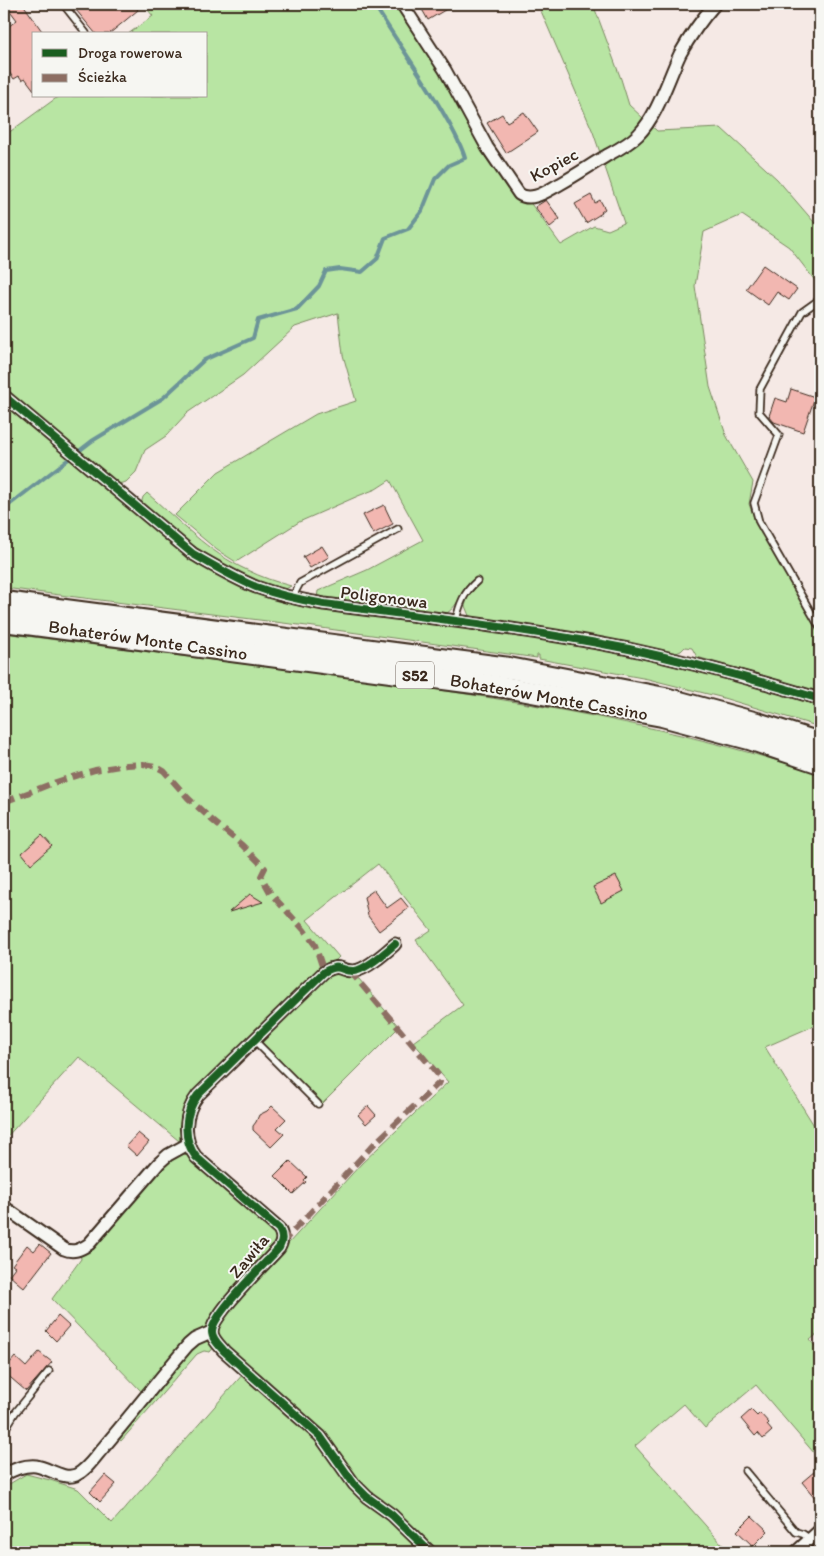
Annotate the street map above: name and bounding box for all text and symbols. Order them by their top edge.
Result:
legend [32,32,208,98]
text: Droga rowerowa [78,44,182,62]
text: Ścieżka [78,68,127,86]
street label: Kopiec [526,143,582,187]
street label: Poligonowa [339,581,429,613]
street label: Bohaterów Monte Cassino [47,615,249,665]
road number: S52 [396,662,434,688]
street label: Bohaterów Monte Cassino [448,669,650,725]
street label: Zawiła [224,1229,274,1283]

